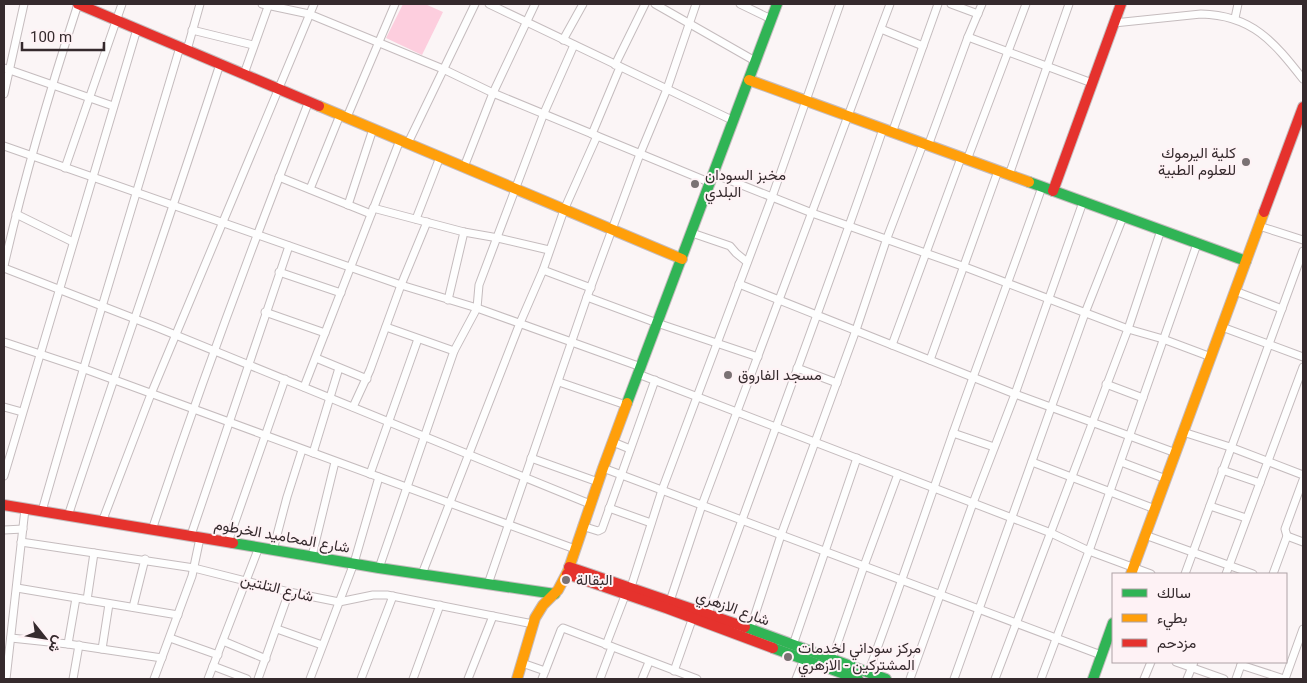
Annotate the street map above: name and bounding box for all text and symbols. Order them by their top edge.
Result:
scale bar [22,20,105,52]
text: 100 m [30,28,72,46]
place label: كلية اليرموك للعلوم الطبية [1158,144,1236,180]
marker: كلية اليرموك للعلوم الطبية [1240,156,1252,168]
place label: مخبز السودان البلدي [705,166,786,205]
marker: مخبز السودان البلدي [689,178,701,190]
place label: مسجد الفاروق [738,366,822,384]
marker: مسجد الفاروق [722,369,734,381]
street label: شارع المحاميد الخرطوم [212,515,351,559]
street label: شارع التلتين [238,570,315,608]
place label: البقالة [576,571,613,589]
legend [1112,573,1287,663]
marker: البقالة [560,574,572,586]
text: سالك [1157,584,1191,602]
street label: شارع الازهري [693,586,772,633]
text: بطيء [1157,609,1187,631]
north arrow [20,613,70,663]
text: ش [44,633,67,656]
text: مزدحم [1157,634,1196,653]
place label: مركز سوداني لخدمات المشتركين - الازهري [798,639,921,678]
marker: مركز سوداني لخدمات المشتركين - الازهري [782,651,794,663]

